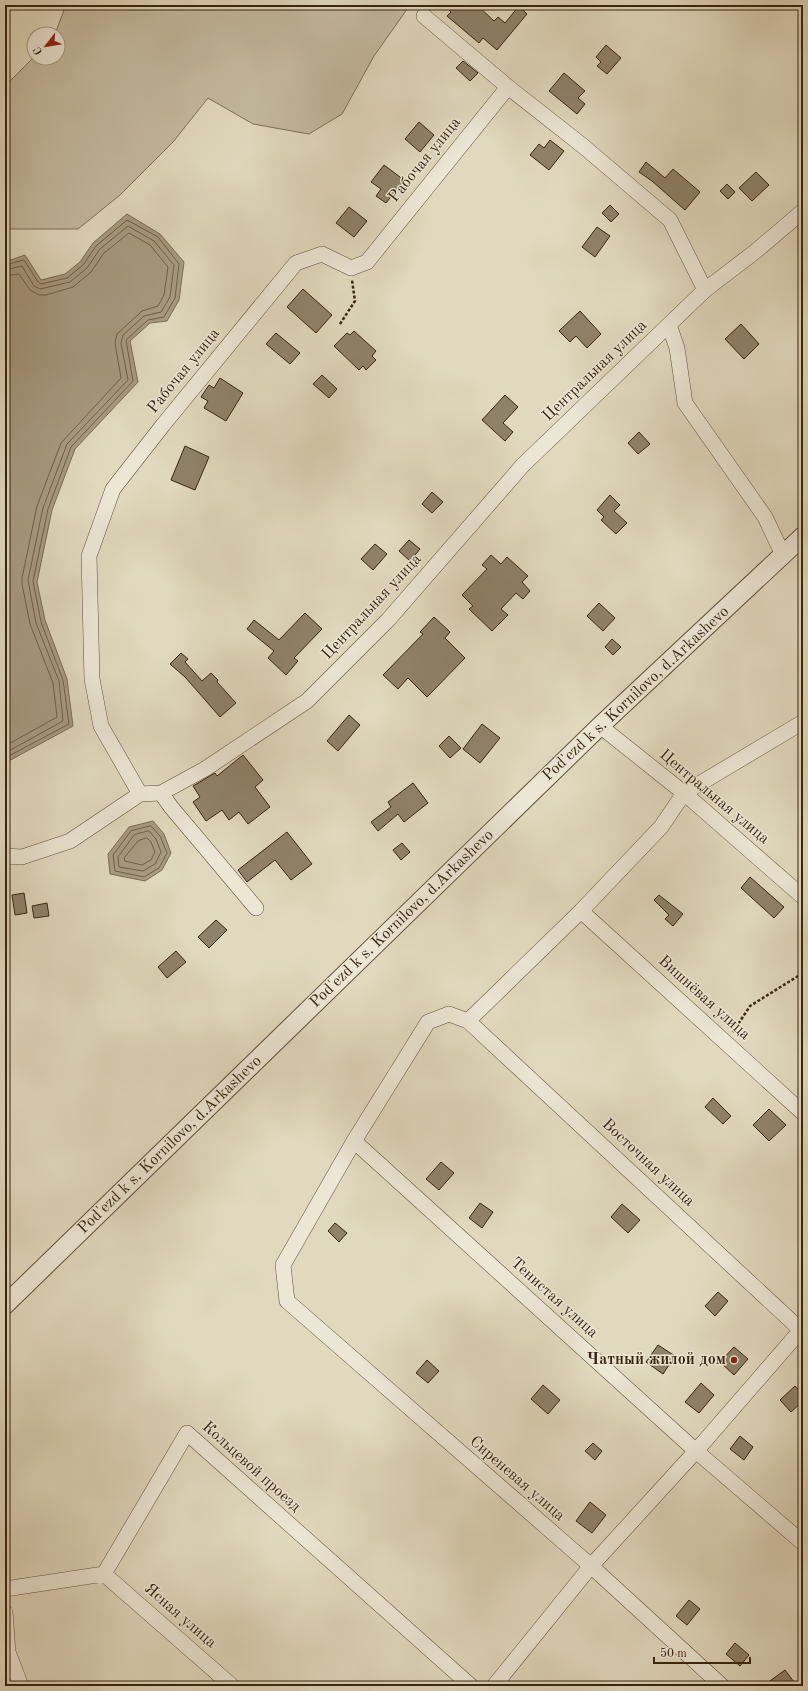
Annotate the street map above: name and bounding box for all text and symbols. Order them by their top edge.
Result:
north arrow [26,26,66,66]
text: С [32,44,45,56]
street label: Рабочая улица [386,114,464,206]
street label: Центральная улица [540,317,650,425]
street label: Рабочая улица [145,325,223,417]
street label: Центральная улица [319,551,425,663]
street label: Pod'ezd k s. Kornilovo, d.Arkashevo [540,603,732,785]
street label: Центральная улица [656,747,772,847]
street label: Pod'ezd k s. Kornilovo, d.Arkashevo [307,827,497,1011]
street label: Вишнёвая улица [655,953,753,1043]
street label: Pod'ezd k s. Kornilovo, d.Arkashevo [75,1053,265,1237]
street label: Восточная улица [599,1116,697,1210]
street label: Тенистая улица [507,1255,601,1341]
place label: Чатный жилой дом [587,1352,726,1368]
marker: Чатный жилой дом [729,1355,739,1365]
street label: Кольцевой проезд [199,1419,303,1515]
street label: Сиреневая улица [466,1433,568,1525]
street label: Ясная улица [141,1581,219,1651]
scale bar [654,1639,750,1665]
text: 50 m [660,1647,687,1660]

